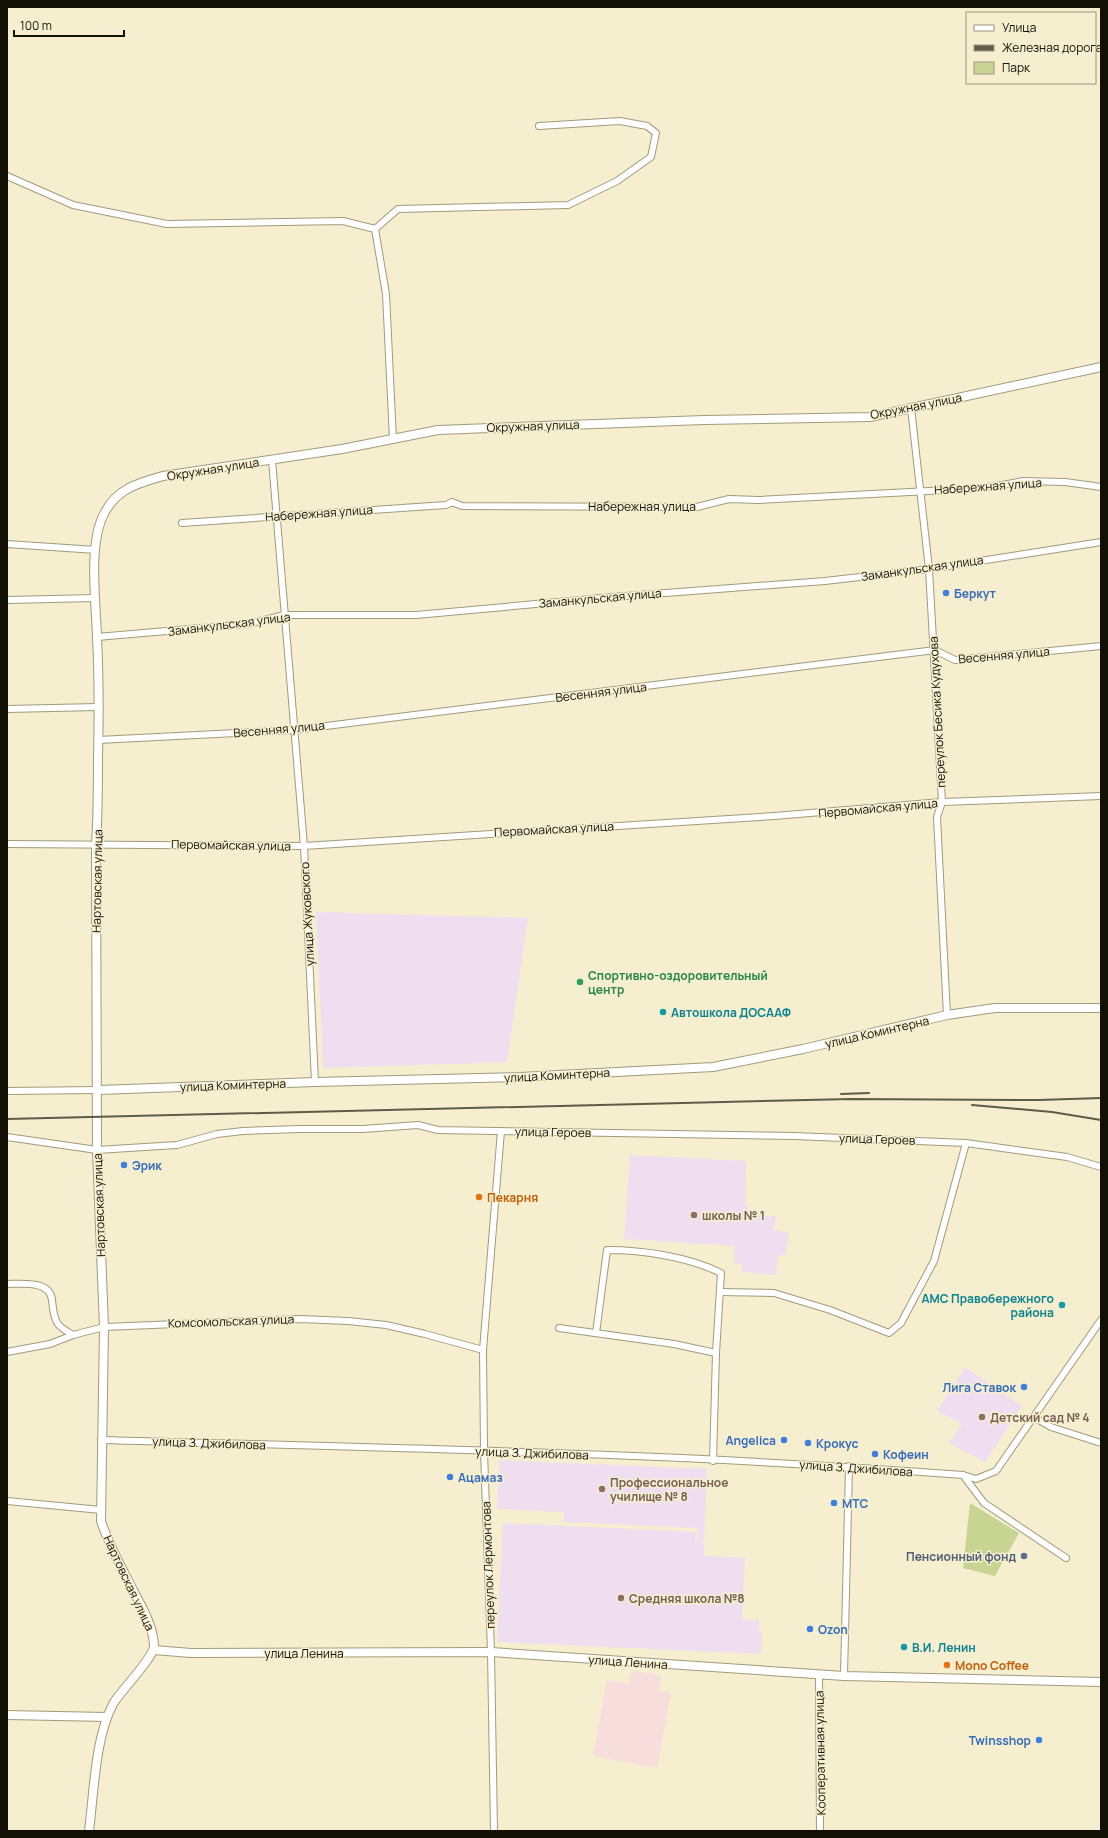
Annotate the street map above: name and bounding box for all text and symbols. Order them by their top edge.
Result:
scale bar [14,12,124,38]
legend [966,12,1096,84]
text: 100 m [20,17,52,34]
text: Улица [1002,19,1036,36]
text: Железная дорога [1002,39,1102,56]
text: Парк [1002,59,1031,76]
street label: Окружная улица [869,389,963,423]
street label: Окружная улица [486,416,580,436]
street label: Окружная улица [166,453,260,485]
street label: Набережная улица [934,474,1042,498]
street label: Набережная улица [588,498,696,515]
street label: Набережная улица [265,501,373,525]
street label: Заманкульская улица [860,551,984,585]
street label: Заманкульская улица [538,584,662,612]
place label: Беркут [954,585,996,602]
marker: Беркут [941,588,951,598]
street label: Заманкульская улица [167,608,291,640]
street label: переулок Бесика Кудухова [925,636,949,788]
street label: Весенняя улица [958,643,1050,667]
street label: Весенняя улица [554,678,648,706]
street label: Весенняя улица [233,717,325,741]
street label: Первомайская улица [818,794,938,822]
street label: Первомайская улица [494,817,614,841]
street label: Нартовская улица [88,829,106,933]
street label: Первомайская улица [171,835,291,855]
street label: улица Жуковского [296,861,318,967]
place label: Спортивно-оздоровительный центр [588,967,768,998]
marker: Спортивно-оздоровительный центр [575,977,585,987]
place label: Автошкола ДОСААФ [671,1004,791,1021]
marker: Автошкола ДОСААФ [658,1007,668,1017]
street label: улица Коминтерна [823,1012,931,1052]
street label: улица Коминтерна [504,1064,610,1086]
street label: улица Коминтерна [180,1075,286,1095]
street label: улица Героев [515,1123,592,1141]
street label: улица Героев [838,1129,916,1149]
street label: Нартовская улица [89,1153,109,1257]
place label: Эрик [132,1157,162,1174]
marker: Эрик [119,1160,129,1170]
place label: Пекарня [487,1189,538,1206]
marker: Пекарня [474,1192,484,1202]
place label: школы № 1 [702,1207,765,1224]
marker: школы № 1 [689,1210,699,1220]
place label: АМС Правобережного района [921,1290,1054,1321]
marker: АМС Правобережного района [1057,1300,1067,1310]
street label: Комсомольская улица [167,1310,295,1332]
place label: Лига Ставок [943,1379,1017,1396]
marker: Лига Ставок [1019,1382,1029,1392]
place label: Детский сад № 4 [990,1409,1090,1426]
marker: Детский сад № 4 [977,1412,987,1422]
place label: Angelica [725,1432,776,1449]
street label: улица З. Джибилова [152,1433,266,1453]
marker: Angelica [779,1435,789,1445]
place label: Крокус [816,1435,859,1452]
marker: Крокус [803,1438,813,1448]
street label: улица З. Джибилова [475,1443,589,1463]
place label: Кофеин [883,1446,929,1463]
marker: Кофеин [870,1449,880,1459]
street label: улица З. Джибилова [799,1456,913,1480]
place label: Ацамаз [458,1469,503,1486]
marker: Ацамаз [445,1472,455,1482]
place label: Профессиональное училище № 8 [610,1474,729,1505]
marker: Профессиональное училище № 8 [597,1484,607,1494]
place label: МТС [842,1495,869,1512]
marker: МТС [829,1498,839,1508]
street label: переулок Лермонтова [477,1501,499,1629]
street label: Нартовская улица [99,1532,159,1634]
place label: Пенсионный фонд [906,1548,1016,1565]
marker: Пенсионный фонд [1019,1551,1029,1561]
place label: Средняя школа №8 [629,1590,745,1607]
marker: Средняя школа №8 [616,1593,626,1603]
place label: Ozon [818,1621,848,1638]
marker: Ozon [805,1624,815,1634]
place label: В.И. Ленин [912,1639,976,1656]
marker: В.И. Ленин [899,1642,909,1652]
street label: улица Ленина [264,1645,344,1662]
street label: улица Ленина [588,1651,668,1673]
place label: Mono Coffee [955,1657,1029,1674]
marker: Mono Coffee [942,1660,952,1670]
street label: Кооперативная улица [810,1691,830,1815]
place label: Twinsshop [969,1732,1031,1749]
marker: Twinsshop [1034,1735,1044,1745]

